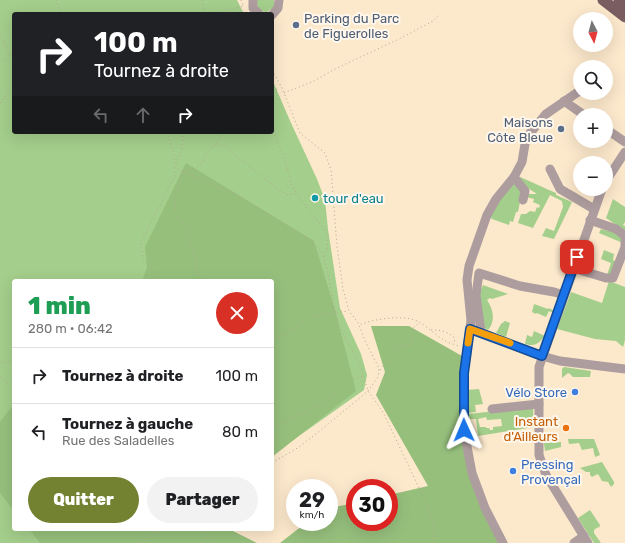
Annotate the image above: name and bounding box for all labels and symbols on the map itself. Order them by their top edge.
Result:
place label: Parking du Parc de Figuerolles [304,11,399,42]
north arrow [573,12,613,52]
marker: Parking du Parc de Figuerolles [291,20,301,30]
place label: Maisons Côte Bleue [487,115,553,145]
marker: Maisons Côte Bleue [556,124,566,134]
place label: tour d'eau [323,191,384,206]
marker: tour d'eau [310,193,320,203]
pin [560,240,594,274]
place label: Vélo Store [505,385,567,400]
marker: Vélo Store [570,387,580,397]
position arrow [443,409,485,451]
place label: Instant d'Ailleurs [503,414,558,444]
marker: Instant d'Ailleurs [561,423,571,433]
place label: Pressing Provençal [521,457,581,487]
marker: Pressing Provençal [508,466,518,476]
speed limit sign: 30 [346,479,398,531]

